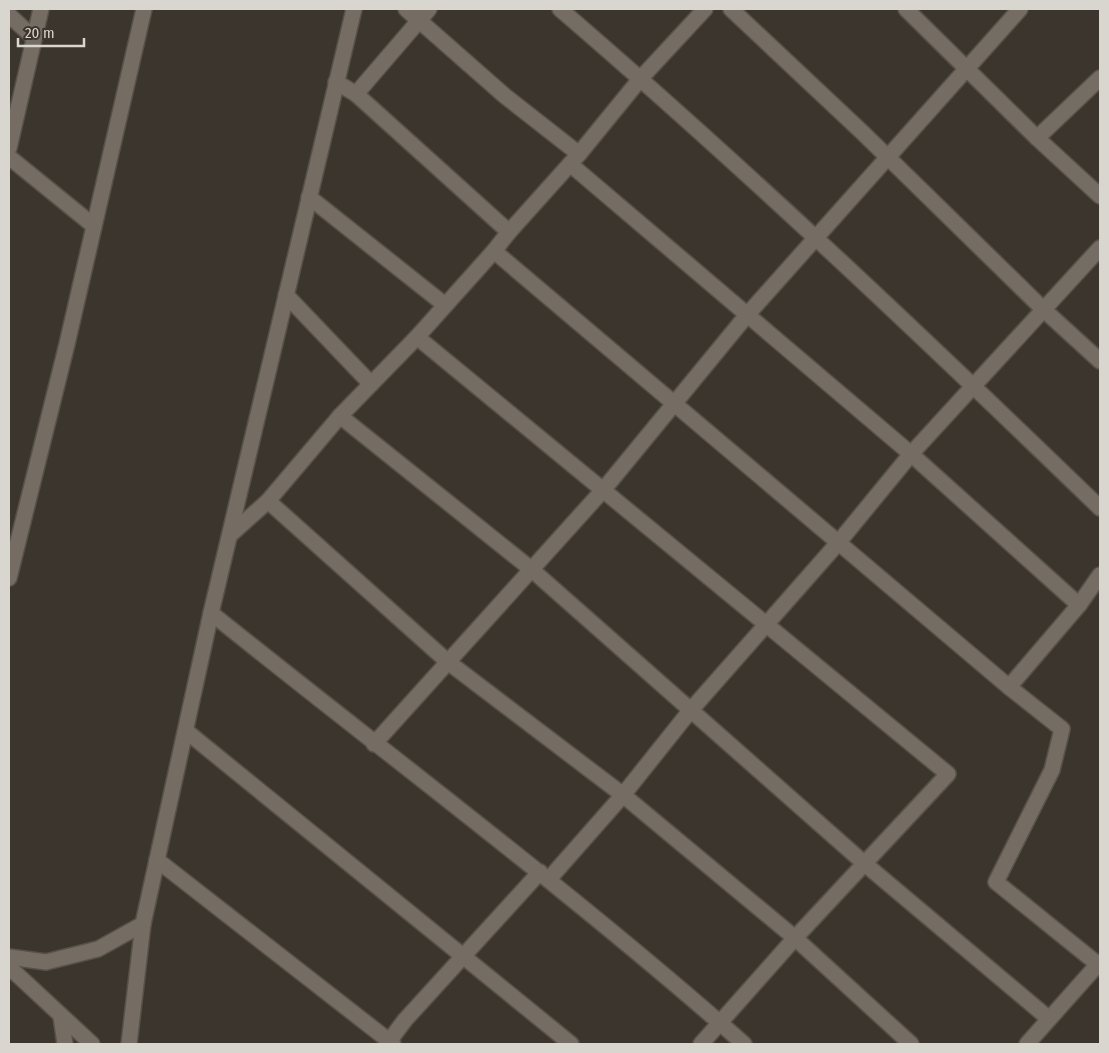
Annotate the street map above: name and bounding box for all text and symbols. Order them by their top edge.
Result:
scale bar [18,15,84,47]
text: 20 m [25,24,55,42]

